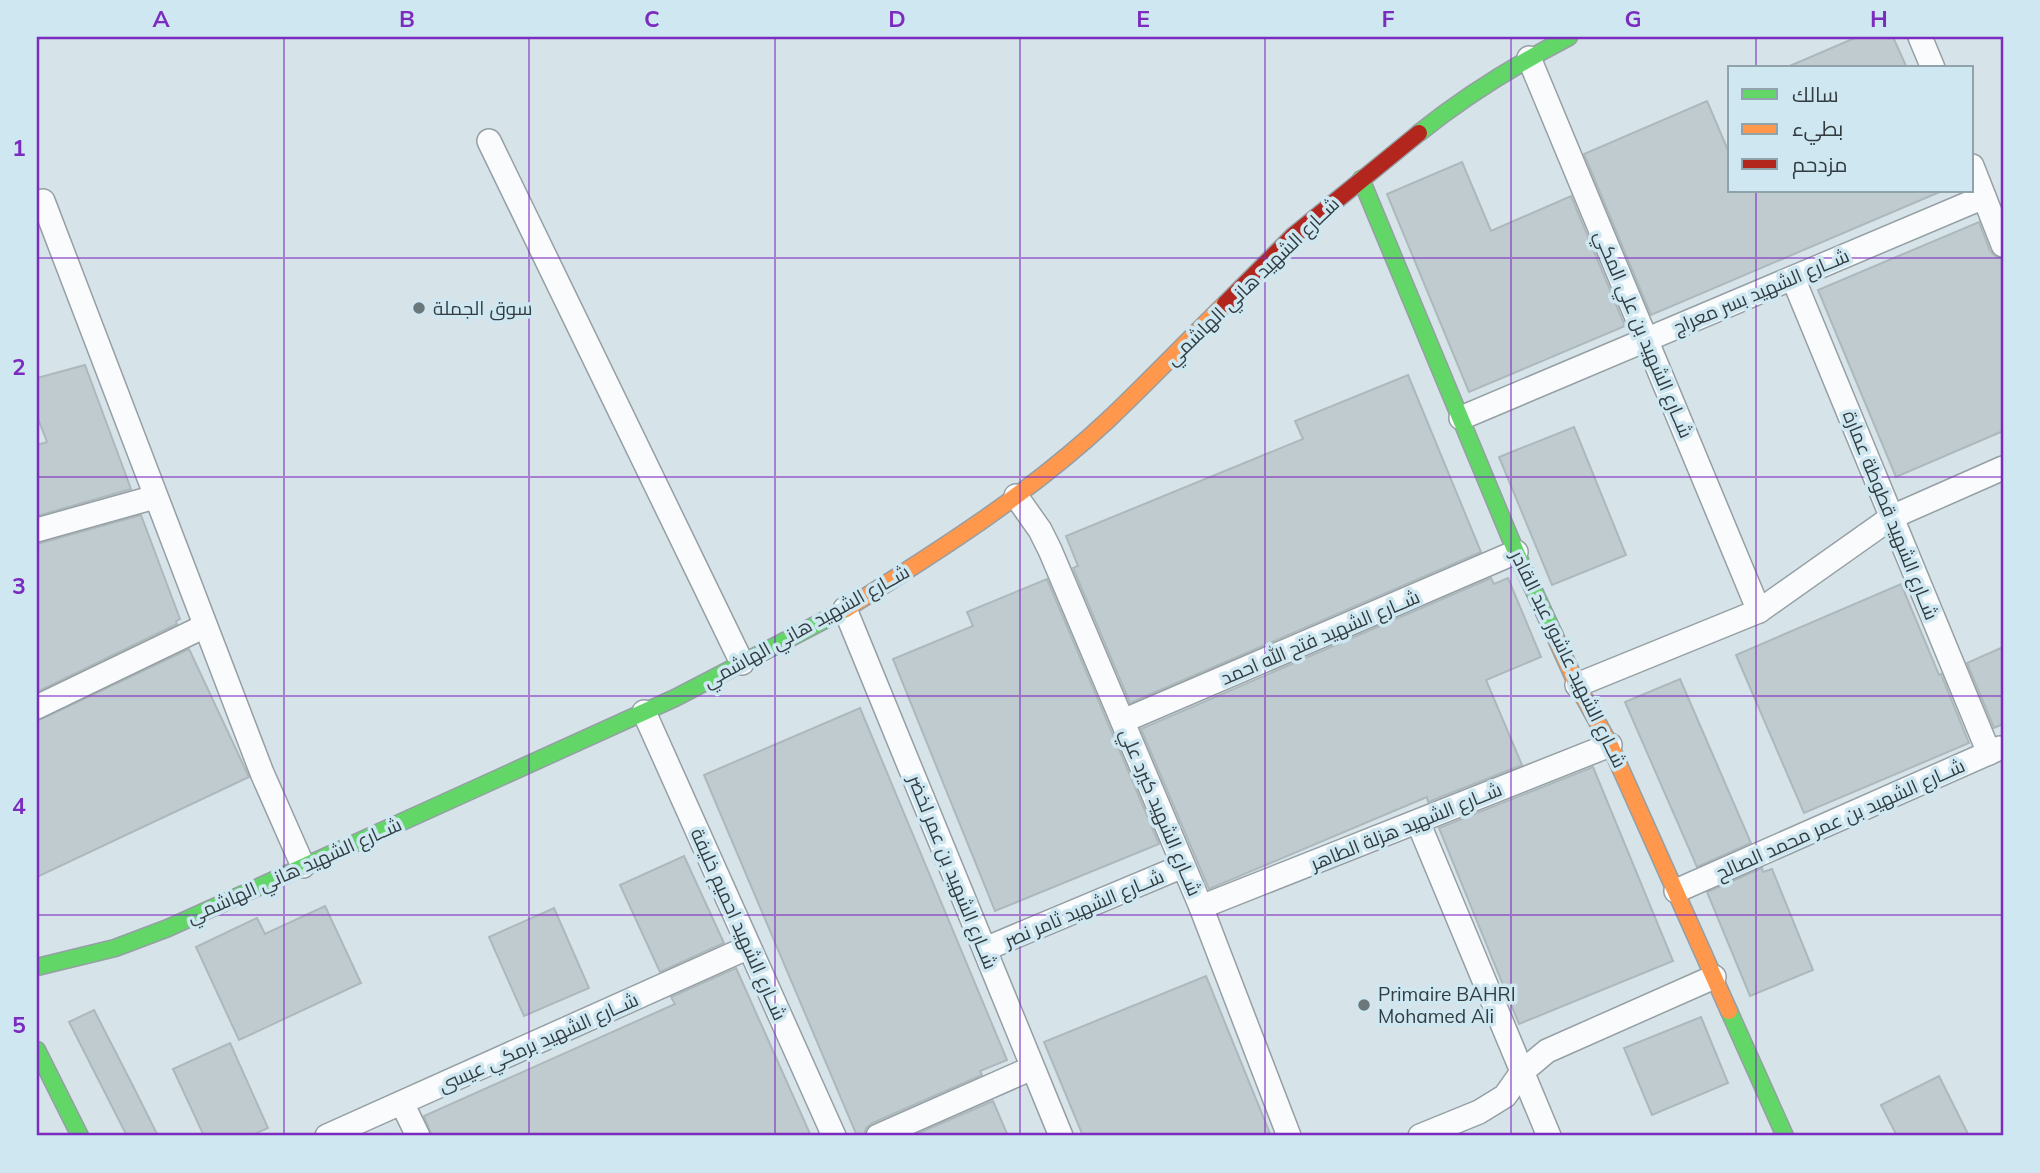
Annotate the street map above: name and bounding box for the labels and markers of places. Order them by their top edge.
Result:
place label: سوق الجملة [433,296,532,321]
marker: سوق الجملة [411,300,427,316]
place label: Primaire BAHRI Mohamed Ali [1378,982,1516,1028]
marker: Primaire BAHRI Mohamed Ali [1356,997,1372,1013]

